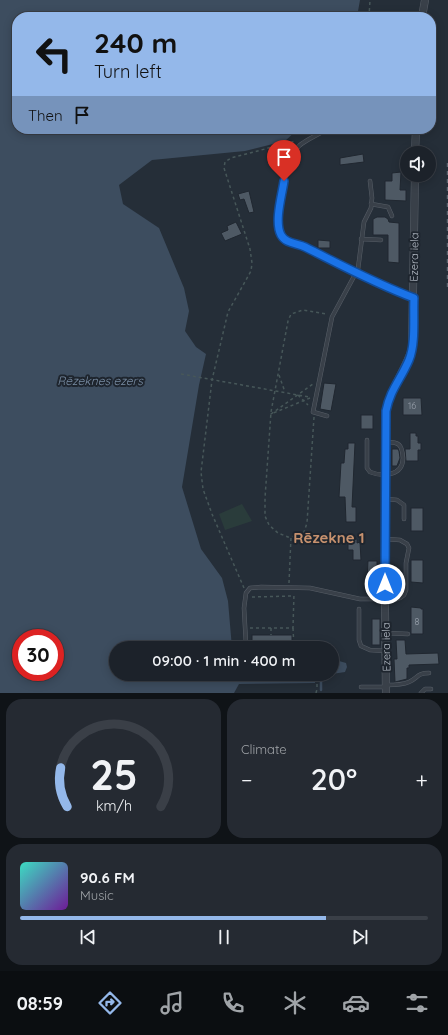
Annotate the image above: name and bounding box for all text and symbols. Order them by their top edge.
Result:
text: 240 m [94,25,177,60]
icon: left [28,28,80,80]
text: Turn left [94,60,162,83]
icon: arrive [71,104,93,126]
text: Then [28,106,63,125]
pin [267,140,301,181]
icon: arrive [273,146,295,168]
map controls [400,146,436,182]
button: sound [400,146,436,182]
street label: Ezera iela [407,232,421,282]
water label: Rēzeknes ezers [57,373,144,388]
house number: 16 [408,400,416,411]
district label: Rēzekne 1 [293,528,365,547]
position arrow [364,563,406,605]
house number: 8 [415,616,420,627]
street label: Ezera iela [379,622,393,672]
speed limit sign: 30 [12,629,64,681]
text: 09:00 · 1 min · 400 m [152,651,296,670]
text: Climate [241,741,287,757]
text: 25 [90,747,137,799]
text: 20° [311,760,357,798]
text: − [241,766,252,794]
text: + [416,766,428,794]
text: km/h [95,796,132,814]
text: 90.6 FM [80,868,135,887]
text: Music [80,887,114,903]
icon: previous [77,926,99,948]
icon: pause [213,926,235,948]
icon: next [349,926,371,948]
icon: directions [96,989,124,1017]
icon: music [158,989,186,1017]
icon: phone [219,989,247,1017]
icon: climate [281,989,309,1017]
icon: car [342,989,370,1017]
icon: filters [403,989,431,1017]
text: 08:59 [17,992,63,1015]

